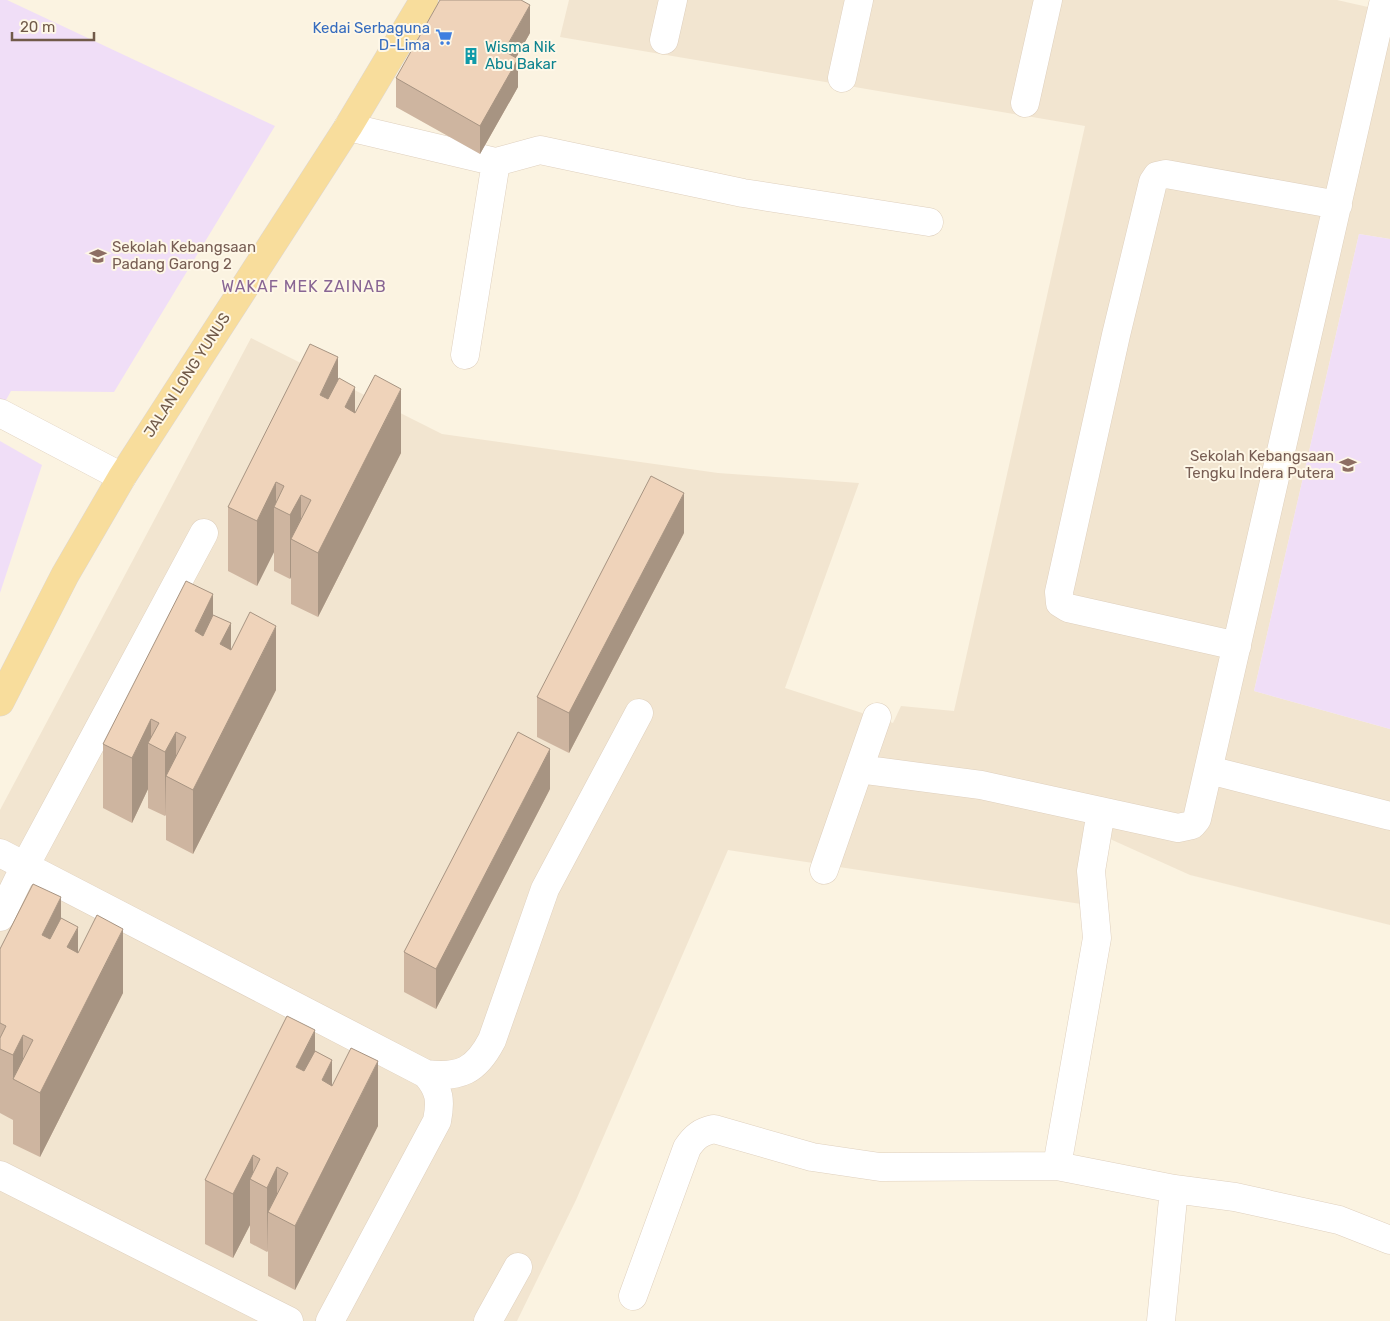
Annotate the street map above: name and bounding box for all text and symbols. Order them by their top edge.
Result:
scale bar [12,10,95,42]
text: 20 m [20,18,55,36]
place label: Kedai Serbaguna D-Lima [313,19,430,54]
supermarket icon: Kedai Serbaguna D-Lima [434,27,454,47]
place label: Wisma Nik Abu Bakar [485,38,557,73]
building icon: Wisma Nik Abu Bakar [461,46,481,66]
place label: Sekolah Kebangsaan Padang Garong 2 [112,238,256,273]
school or university icon: Sekolah Kebangsaan Padang Garong 2 [88,246,108,266]
district label: WAKAF MEK ZAINAB [221,277,387,296]
street label: JALAN LONG YUNUS [140,309,234,441]
place label: Sekolah Kebangsaan Tengku Indera Putera [1185,447,1334,482]
school or university icon: Sekolah Kebangsaan Tengku Indera Putera [1338,455,1358,475]

